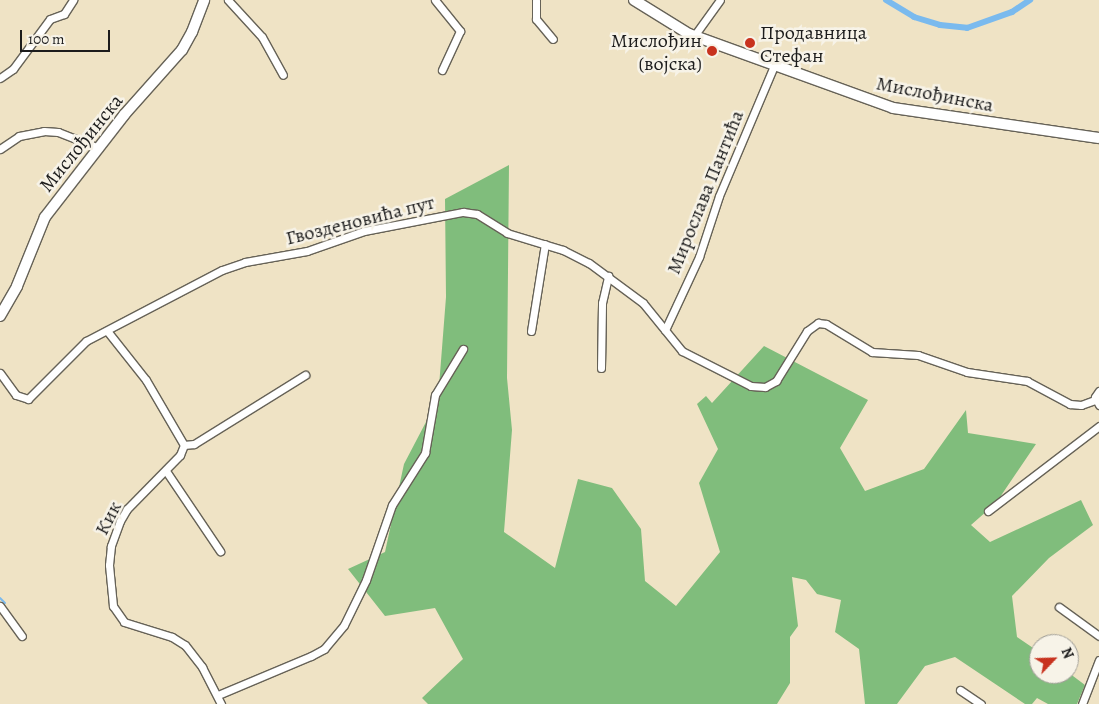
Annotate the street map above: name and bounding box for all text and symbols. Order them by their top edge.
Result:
scale bar [22,20,112,52]
place label: Продавница Стефан [760,20,867,67]
place label: Мислођин (војска) [611,28,702,75]
text: 100 m [28,29,65,49]
marker: Продавница Стефан [744,37,756,49]
marker: Мислођин (војска) [706,45,718,57]
street label: Мислођинска [874,71,996,117]
street label: Мислођинска [34,89,128,197]
street label: Мирослава Пантића [661,106,749,278]
street label: Гвозденовића пут [283,190,437,250]
street label: Кик [89,497,127,539]
north arrow [1029,634,1079,684]
text: N [1056,645,1078,662]

